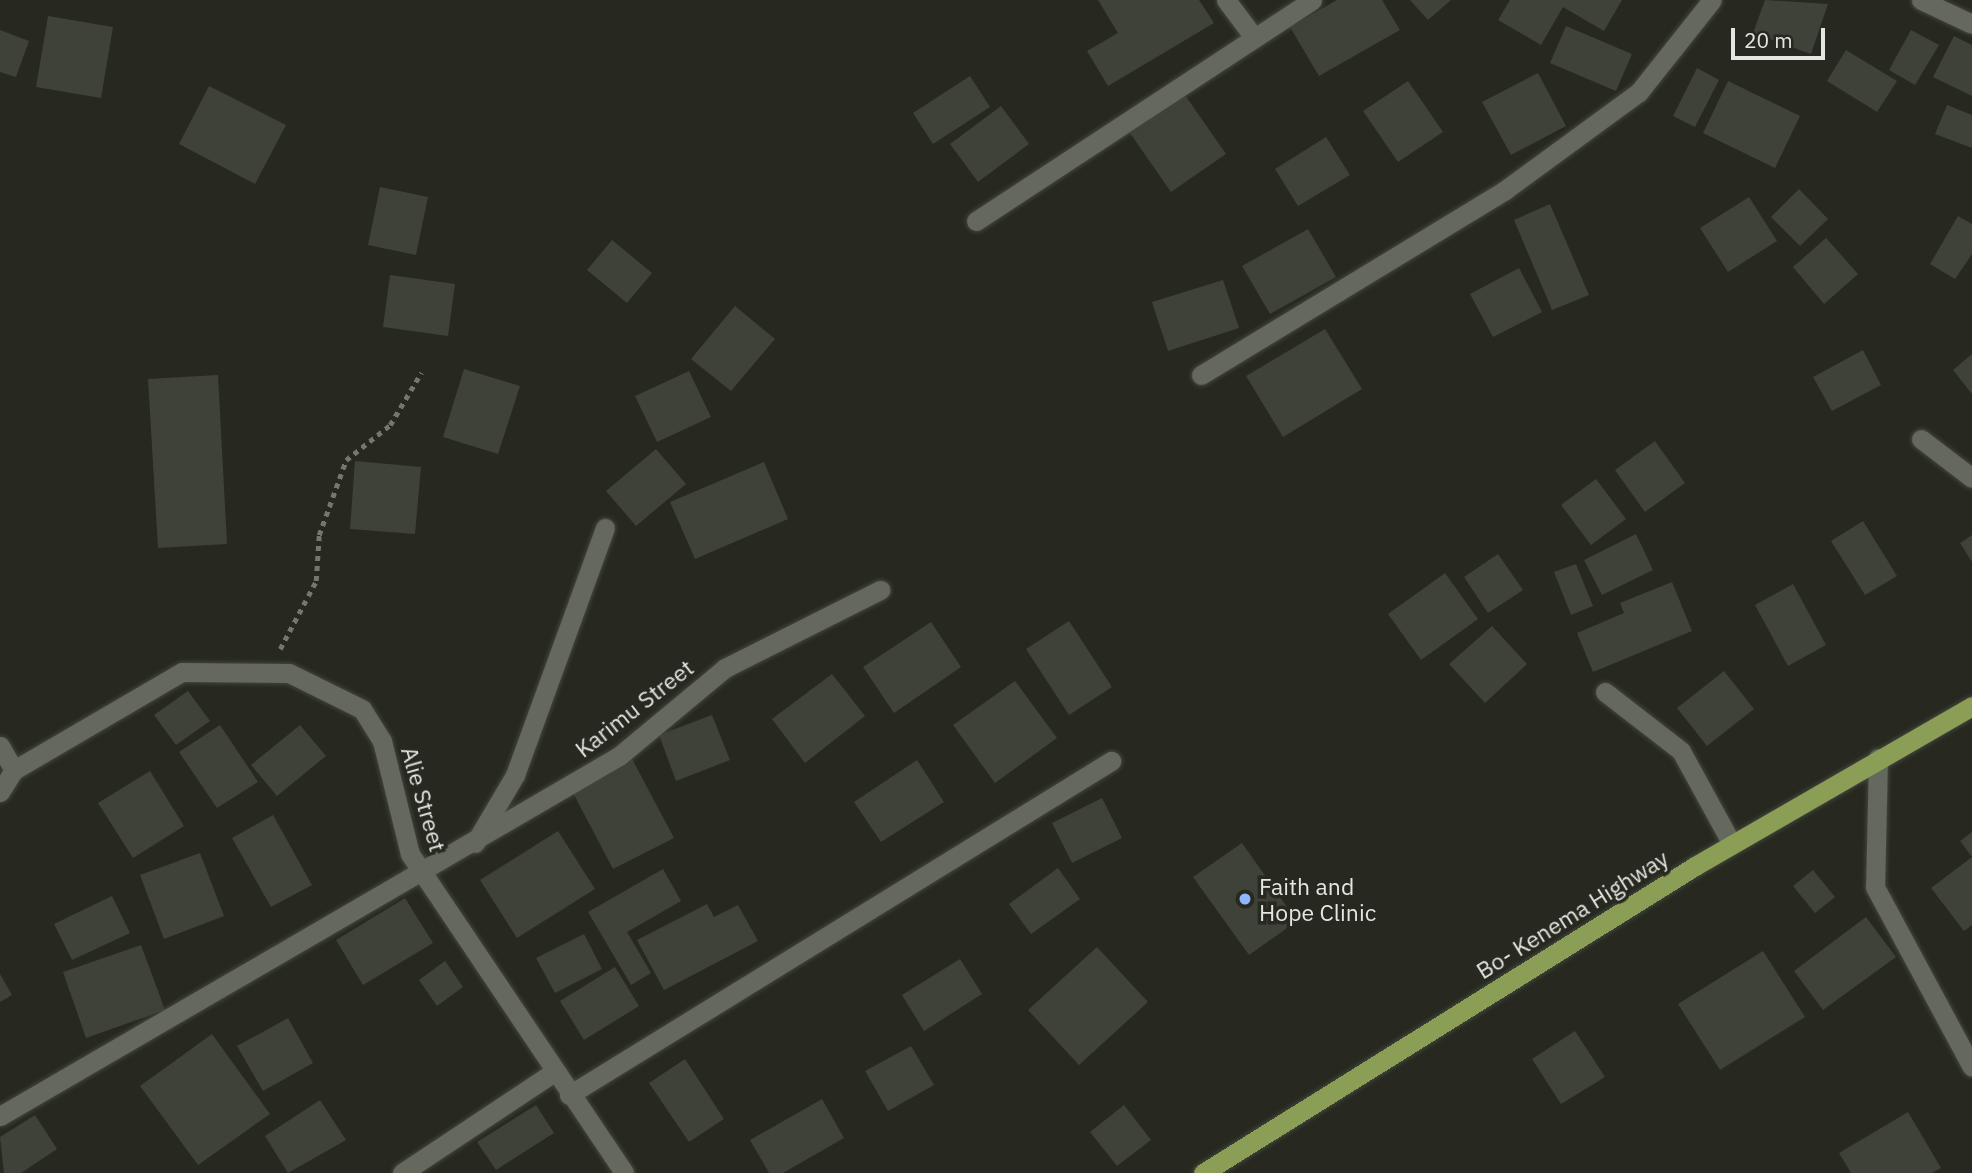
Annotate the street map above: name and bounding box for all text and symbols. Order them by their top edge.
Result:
scale bar [1734,14,1828,58]
text: 20 m [1744,26,1793,54]
street label: Karimu Street [569,653,699,763]
street label: Alie Street [396,743,452,855]
street label: Bo- Kenema Highway [1471,844,1673,984]
place label: Faith and Hope Clinic [1259,872,1376,926]
marker: Faith and Hope Clinic [1237,891,1253,907]

